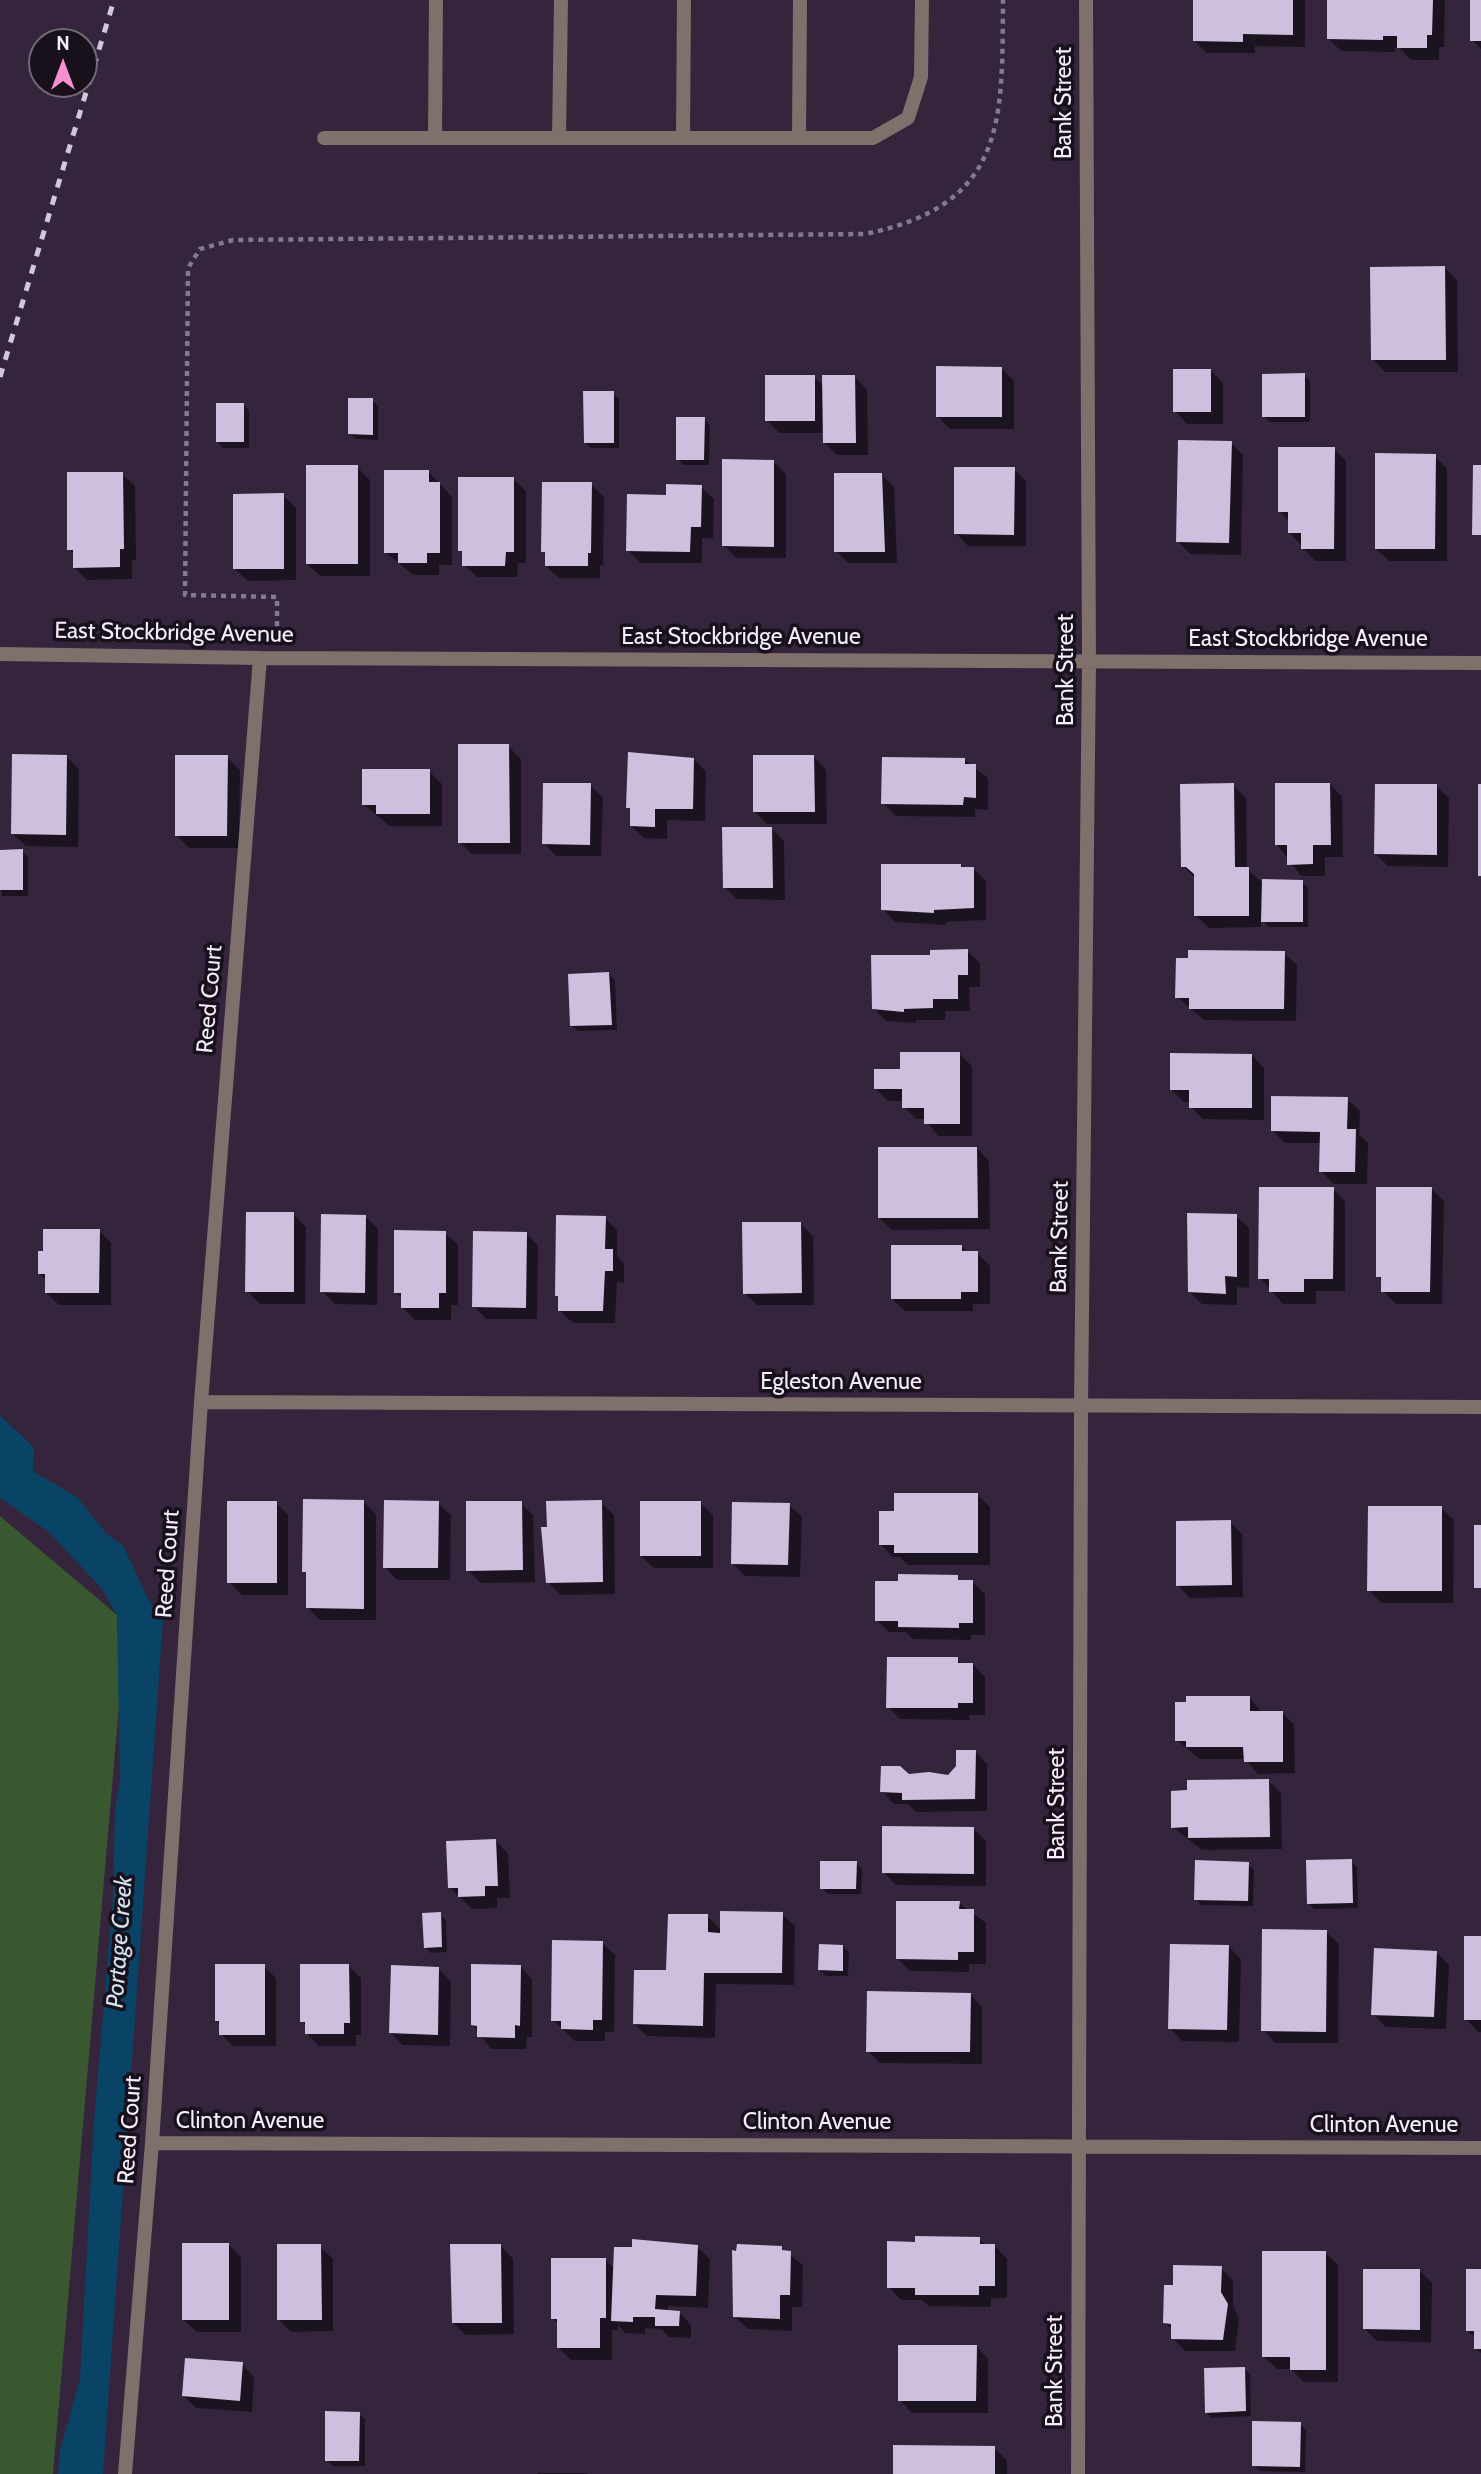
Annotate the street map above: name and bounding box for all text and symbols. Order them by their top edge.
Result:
north arrow [28,28,98,98]
text: N [56,32,70,55]
street label: Bank Street [1050,47,1078,159]
street label: Bank Street [1052,614,1080,726]
street label: East Stockbridge Avenue [54,617,294,649]
street label: East Stockbridge Avenue [621,623,861,651]
street label: East Stockbridge Avenue [1188,625,1428,653]
street label: Reed Court [192,944,228,1054]
street label: Bank Street [1045,1181,1075,1293]
street label: Egleston Avenue [760,1368,922,1396]
street label: Reed Court [150,1509,186,1619]
street label: Bank Street [1043,1748,1071,1860]
water label: Portage Creek [101,1875,139,2009]
street label: Reed Court [112,2075,148,2185]
street label: Clinton Avenue [176,2107,324,2135]
street label: Clinton Avenue [743,2108,891,2136]
street label: Clinton Avenue [1310,2111,1458,2139]
street label: Bank Street [1041,2315,1069,2427]

